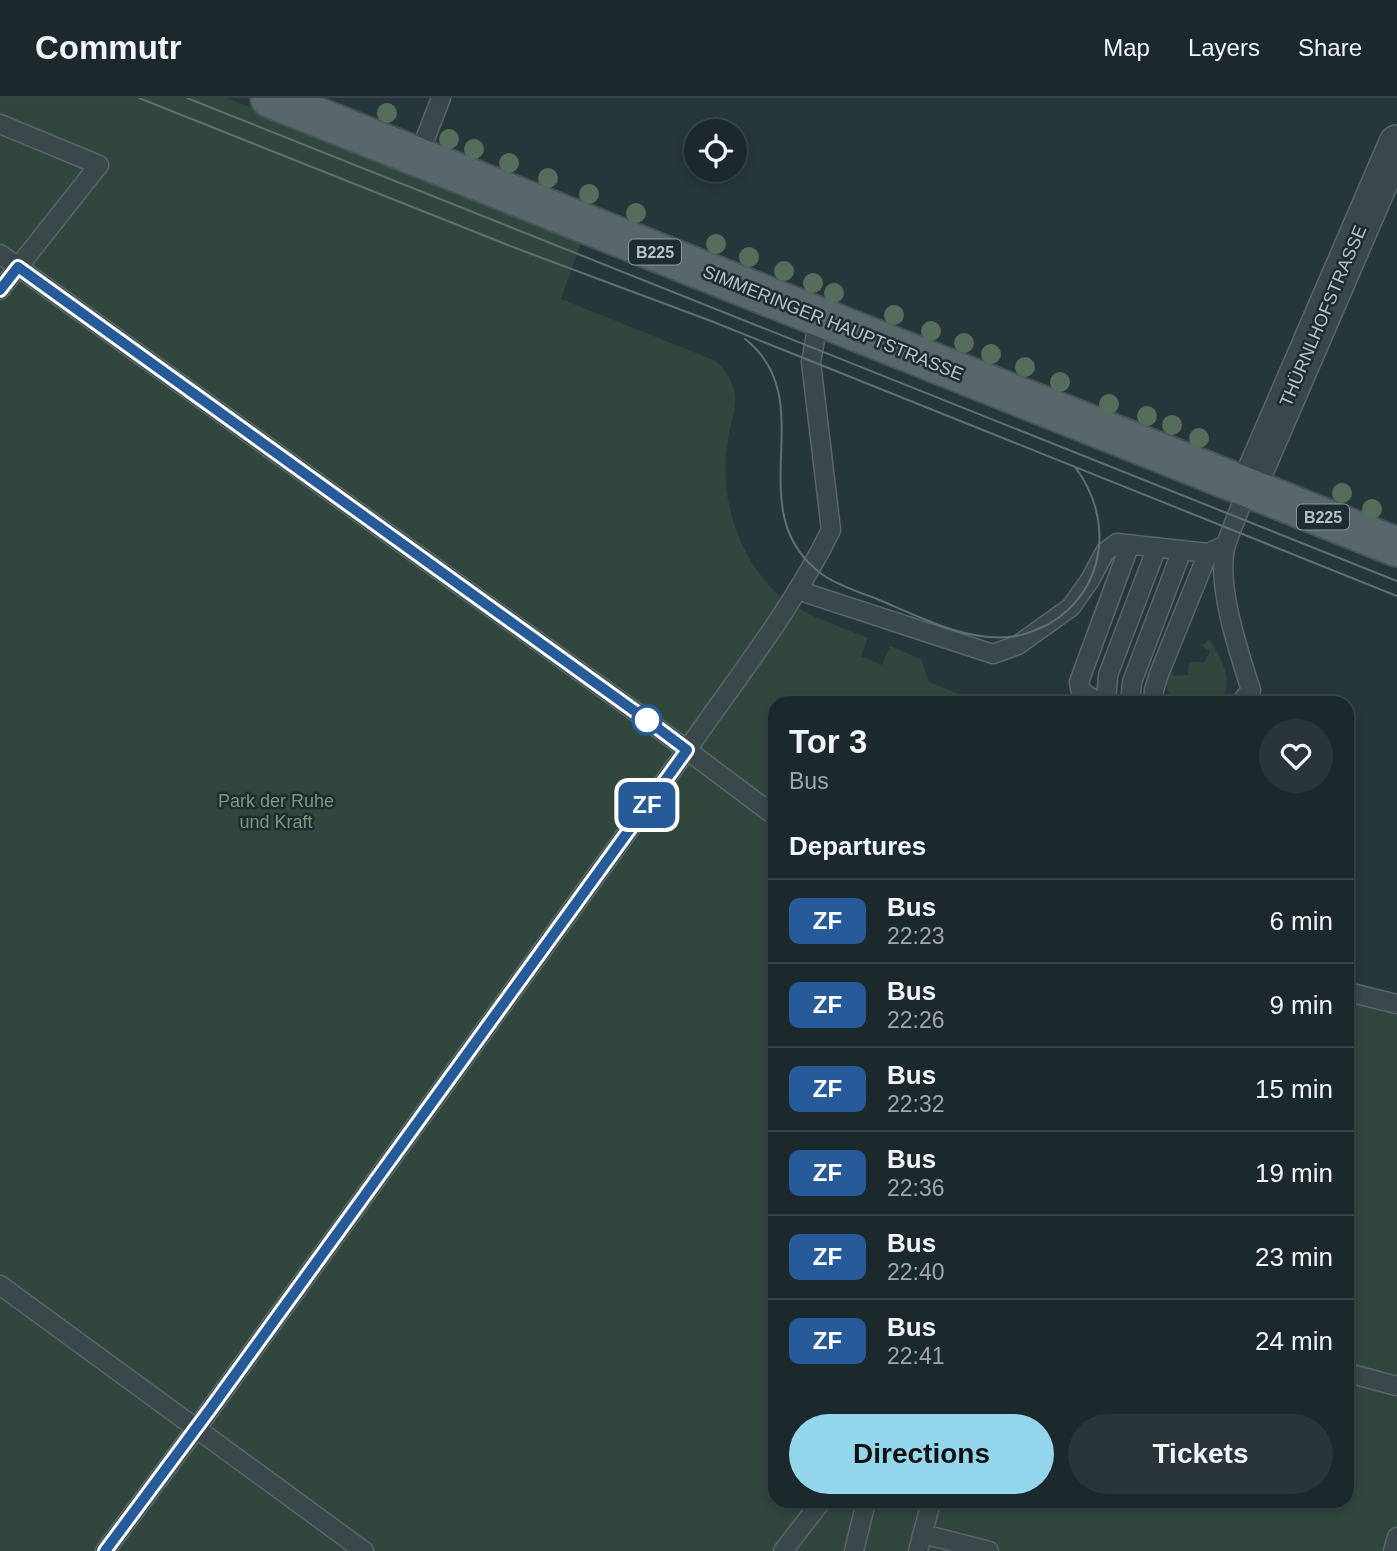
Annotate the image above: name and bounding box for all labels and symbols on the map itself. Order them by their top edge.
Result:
street label: THÜRNLHOFSTRASSE [1276,222,1370,410]
road number: B225 [629,240,681,264]
street label: SIMMERINGER HAUPTSTRASSE [700,261,966,385]
road number: B225 [1297,504,1349,530]
unlabelled marker [632,705,662,735]
line badge: ZF [616,782,678,828]
park label: Park der Ruhe und Kraft [218,791,334,832]

